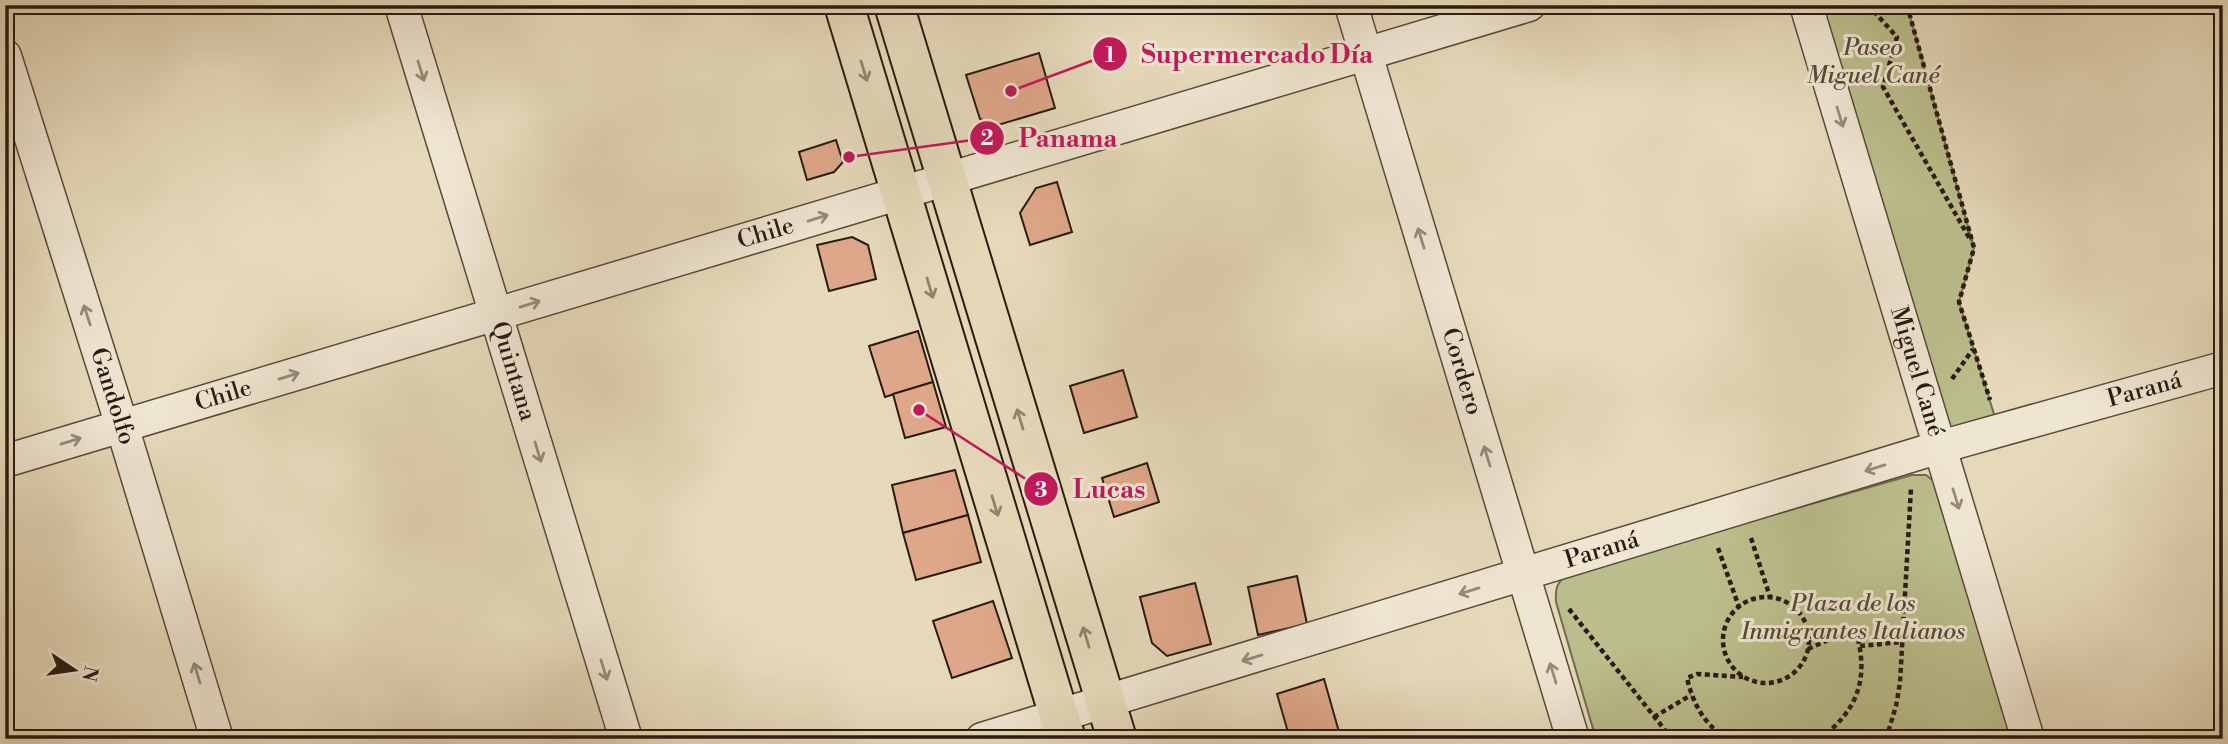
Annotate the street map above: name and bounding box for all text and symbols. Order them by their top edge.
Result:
callout: Supermercado Día [1092,31,1387,78]
park label: Paseo Miguel Cané [1806,33,1941,91]
text: Supermercado Día [1141,39,1374,71]
text: 1 [1105,43,1115,69]
one-way arrow [415,59,428,81]
one-way arrow [858,59,871,81]
one-way arrow [1834,106,1847,128]
callout: Panama [970,114,1132,161]
text: Panama [1019,123,1118,155]
text: 2 [980,126,994,152]
one-way arrow [807,210,829,223]
street label: Chile [734,211,798,256]
one-way arrow [1414,227,1427,249]
one-way arrow [924,277,937,299]
one-way arrow [519,296,541,309]
street label: Miguel Cané [1883,303,1951,440]
one-way arrow [80,305,92,327]
street label: Quintana [484,318,543,425]
street label: Cordero [1435,324,1489,419]
street label: Gandolfo [83,344,142,449]
street label: Paraná [2104,365,2186,415]
one-way arrow [277,369,299,382]
street label: Chile [191,373,255,418]
one-way arrow [1013,409,1026,431]
one-way arrow [59,434,81,447]
one-way arrow [532,441,545,463]
one-way arrow [1480,445,1493,467]
one-way arrow [1864,462,1886,475]
callout: Lucas [1023,466,1159,513]
text: Lucas [1073,474,1145,506]
text: 3 [1035,478,1047,504]
one-way arrow [1950,488,1963,510]
one-way arrow [990,495,1003,517]
street label: Paraná [1561,524,1643,576]
one-way arrow [1459,585,1481,598]
park label: Plaza de los Inmigrantes Italianos [1740,589,1965,647]
one-way arrow [1079,626,1092,648]
north arrow [38,636,108,706]
one-way arrow [1241,652,1263,665]
one-way arrow [599,658,612,680]
one-way arrow [190,663,203,685]
one-way arrow [1546,663,1559,685]
text: N [76,664,103,684]

